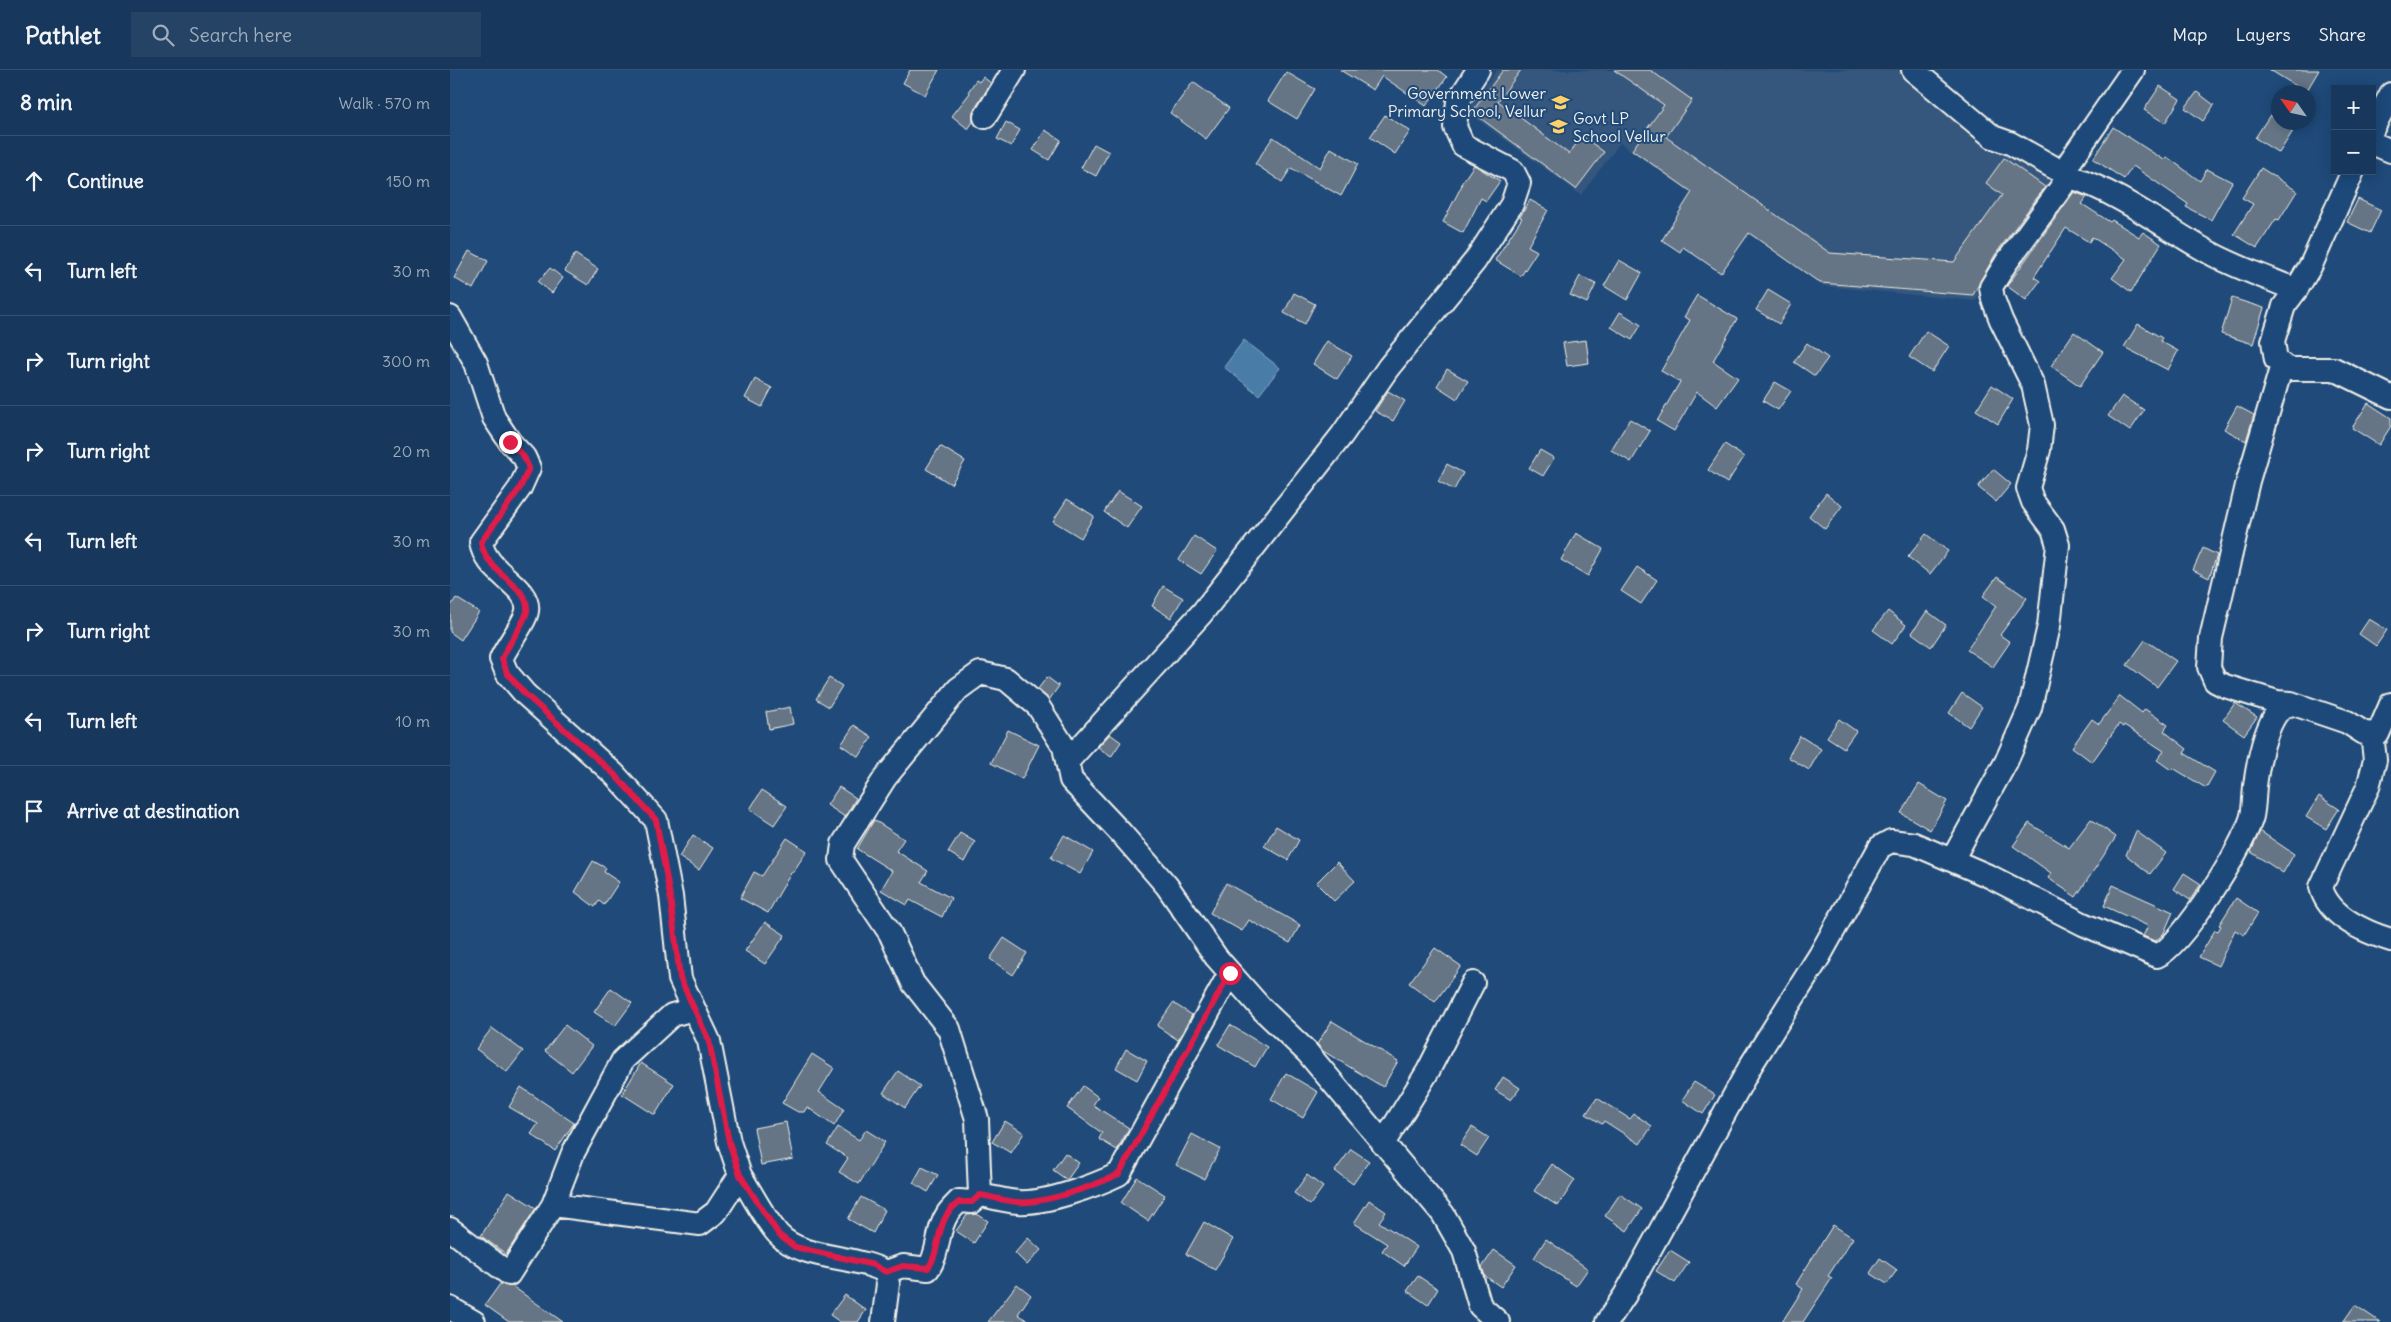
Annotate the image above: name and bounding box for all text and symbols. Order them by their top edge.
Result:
search box [131,12,481,57]
text: Pathlet [25,20,101,50]
icon: search [149,21,177,49]
text: Search here [189,23,292,47]
text: Map [2172,23,2207,46]
text: Layers [2235,23,2291,46]
text: Share [2319,23,2366,46]
place label: Government Lower Primary School, Vellur [1388,83,1546,121]
north arrow [2271,85,2316,130]
map controls [2331,85,2376,175]
button: + [2331,85,2376,130]
text: 8 min [20,89,72,116]
school or university icon: Government Lower Primary School, Vellur [1550,92,1570,112]
text: Walk · 570 m [339,93,430,113]
place label: Govt LP School Vellur [1573,108,1666,146]
school or university icon: Govt LP School Vellur [1549,117,1569,137]
button: − [2331,130,2376,175]
icon: ahead [20,167,48,195]
text: Continue [67,169,144,193]
text: 150 m [386,171,430,191]
icon: left [20,257,48,285]
text: Turn left [67,259,137,283]
text: 30 m [393,261,430,281]
icon: right [20,347,48,375]
text: Turn right [67,349,150,373]
text: 300 m [382,351,430,371]
route end [499,431,522,454]
icon: right [20,437,48,465]
text: Turn right [67,439,150,463]
text: 20 m [393,441,430,461]
icon: left [20,527,48,555]
text: Turn left [67,529,137,553]
text: 30 m [393,531,430,551]
icon: right [20,617,48,645]
text: Turn right [67,619,150,643]
text: 30 m [393,621,430,641]
icon: left [20,707,48,735]
text: Turn left [67,709,137,733]
text: 10 m [395,711,430,731]
icon: arrive [20,797,48,825]
text: Arrive at destination [67,799,240,823]
route start [1219,962,1242,985]

